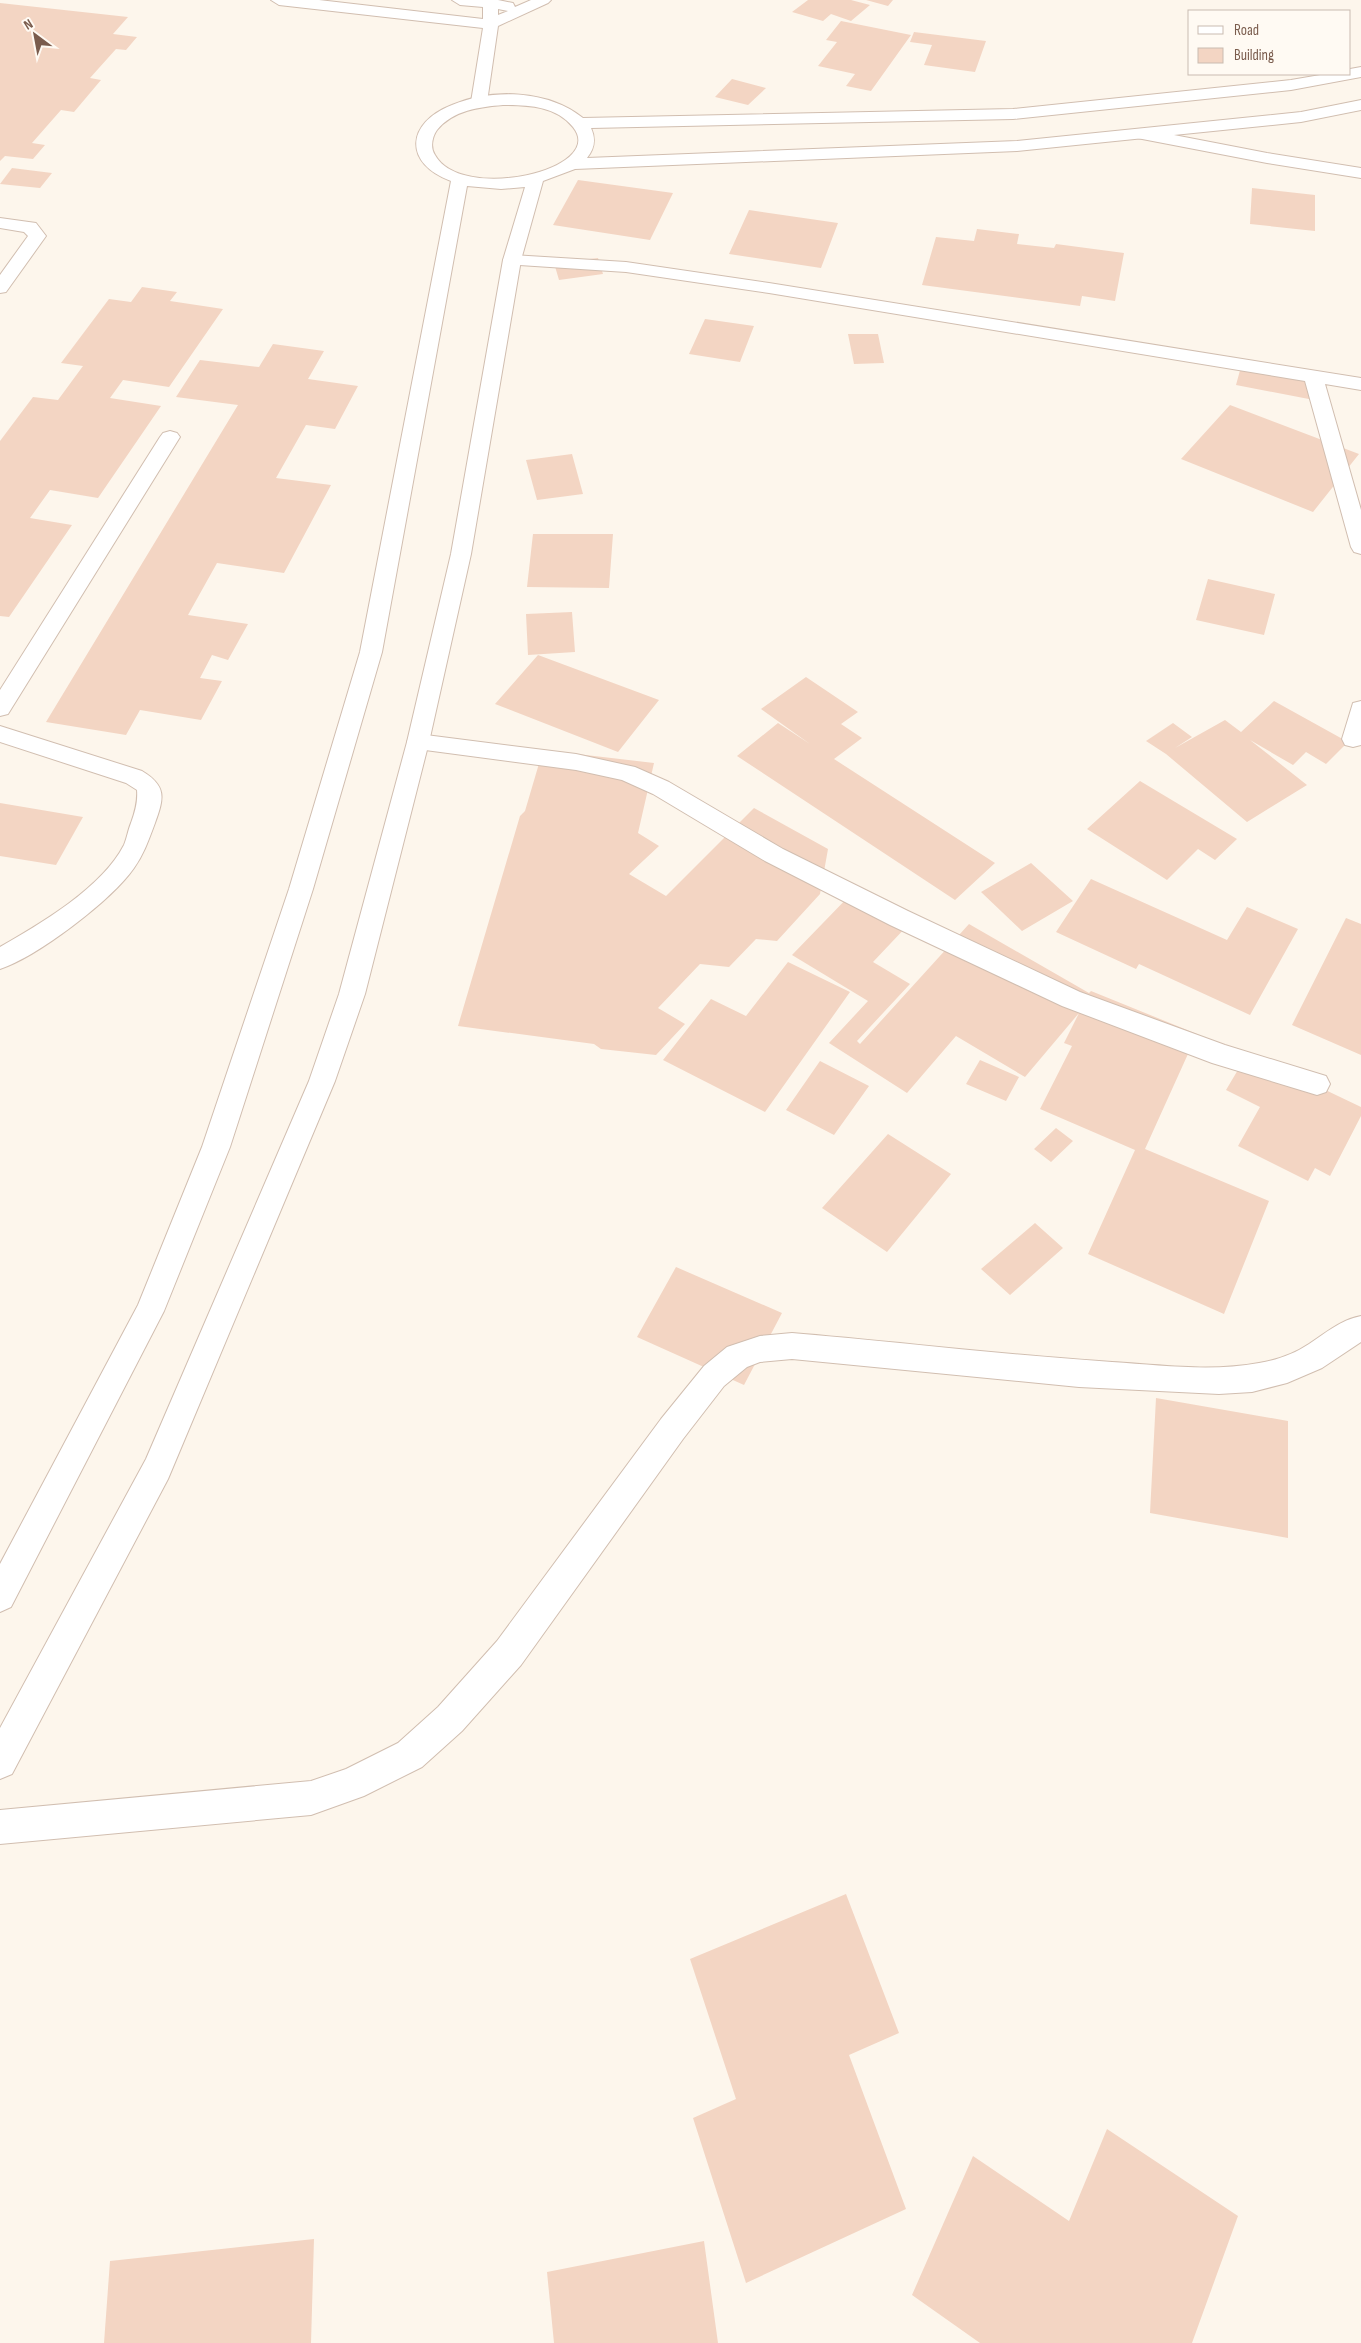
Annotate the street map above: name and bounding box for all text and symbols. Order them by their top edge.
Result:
north arrow [10,10,60,60]
legend [1188,10,1351,75]
text: N [21,15,36,34]
text: Road [1234,21,1259,40]
text: Building [1234,46,1274,65]

